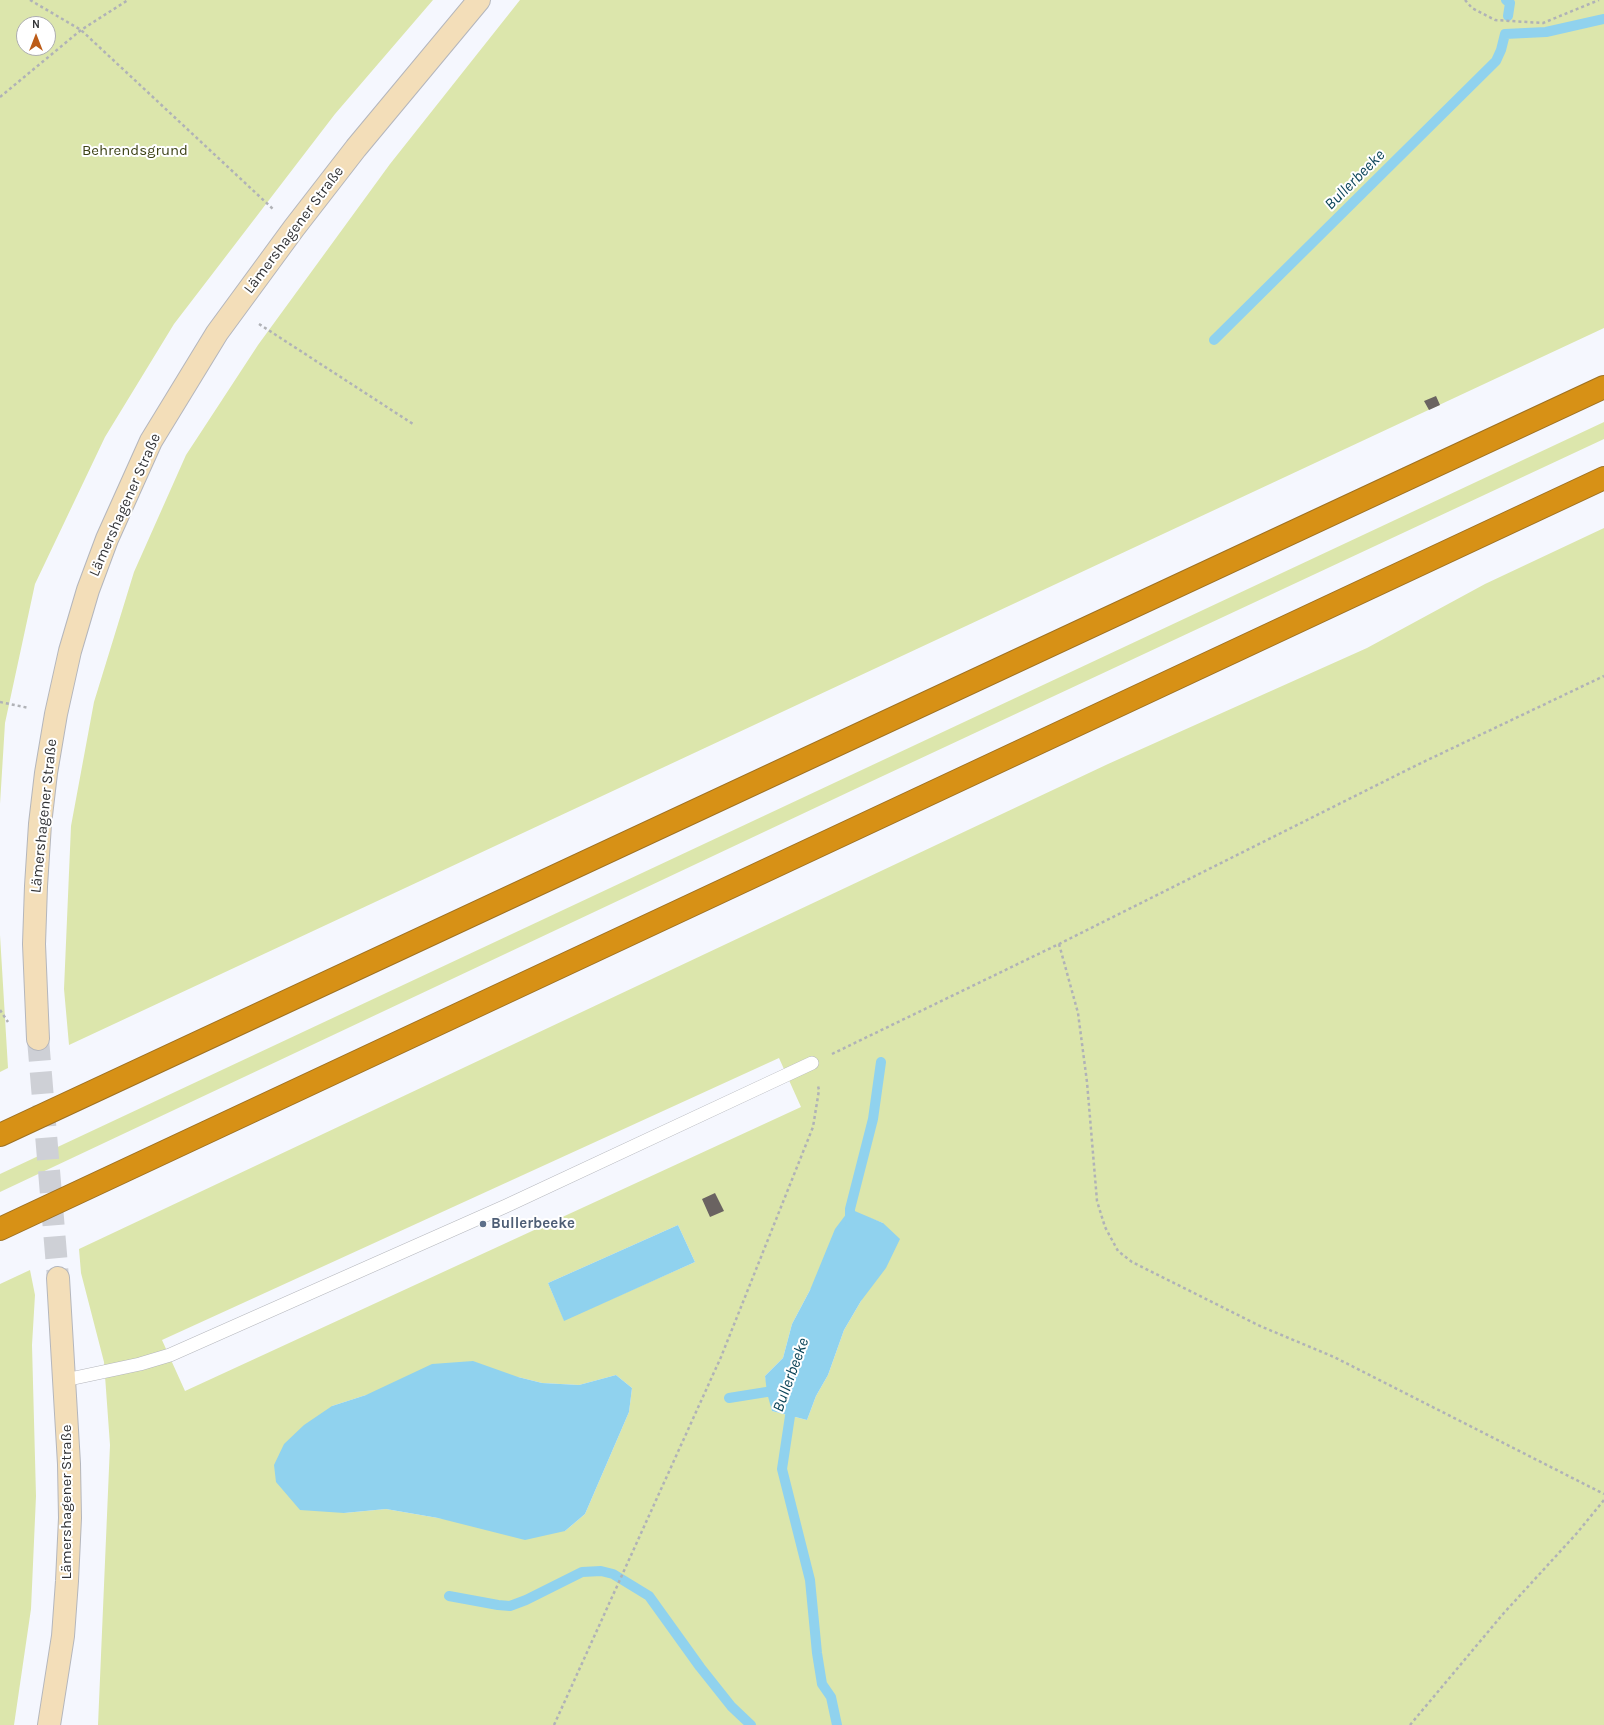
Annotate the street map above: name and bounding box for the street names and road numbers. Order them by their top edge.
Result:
street label: Lämershagener Straße [240,163,348,297]
street label: Lämershagener Straße [85,431,165,579]
street label: Lämershagener Straße [27,738,61,894]
street label: Lämershagener Straße [58,1425,76,1579]

